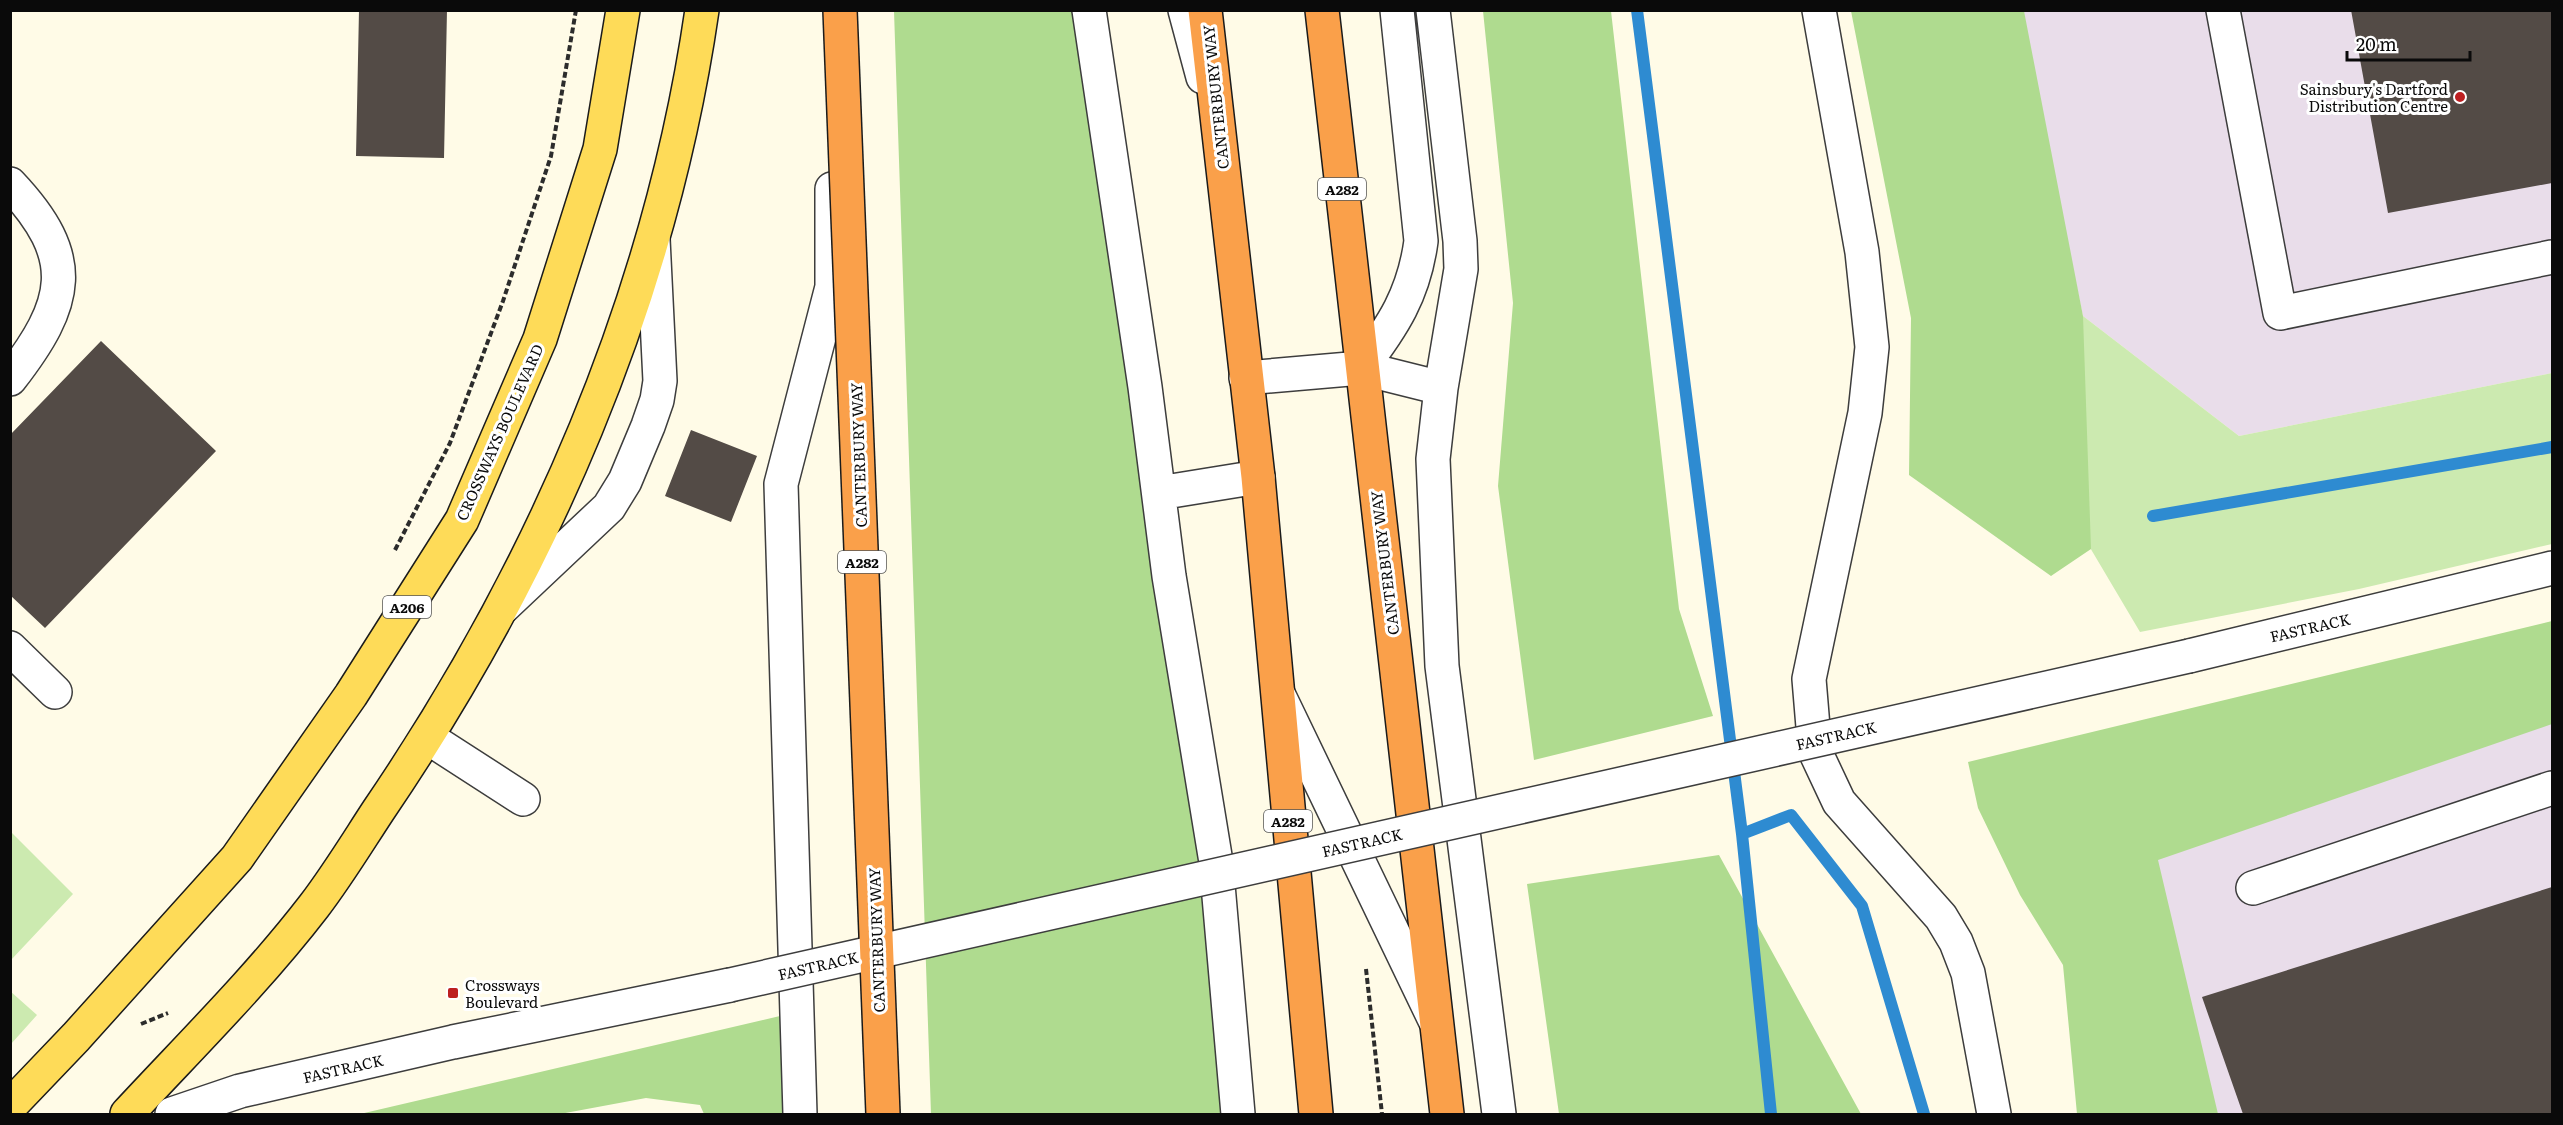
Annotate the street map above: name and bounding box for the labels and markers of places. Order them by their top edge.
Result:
place label: Sainsbury's Dartford Distribution Centre [2300,77,2448,117]
marker: Sainsbury's Dartford Distribution Centre [2453,90,2467,104]
place label: Crossways Boulevard [465,973,540,1013]
marker: Crossways Boulevard [446,986,460,1000]

